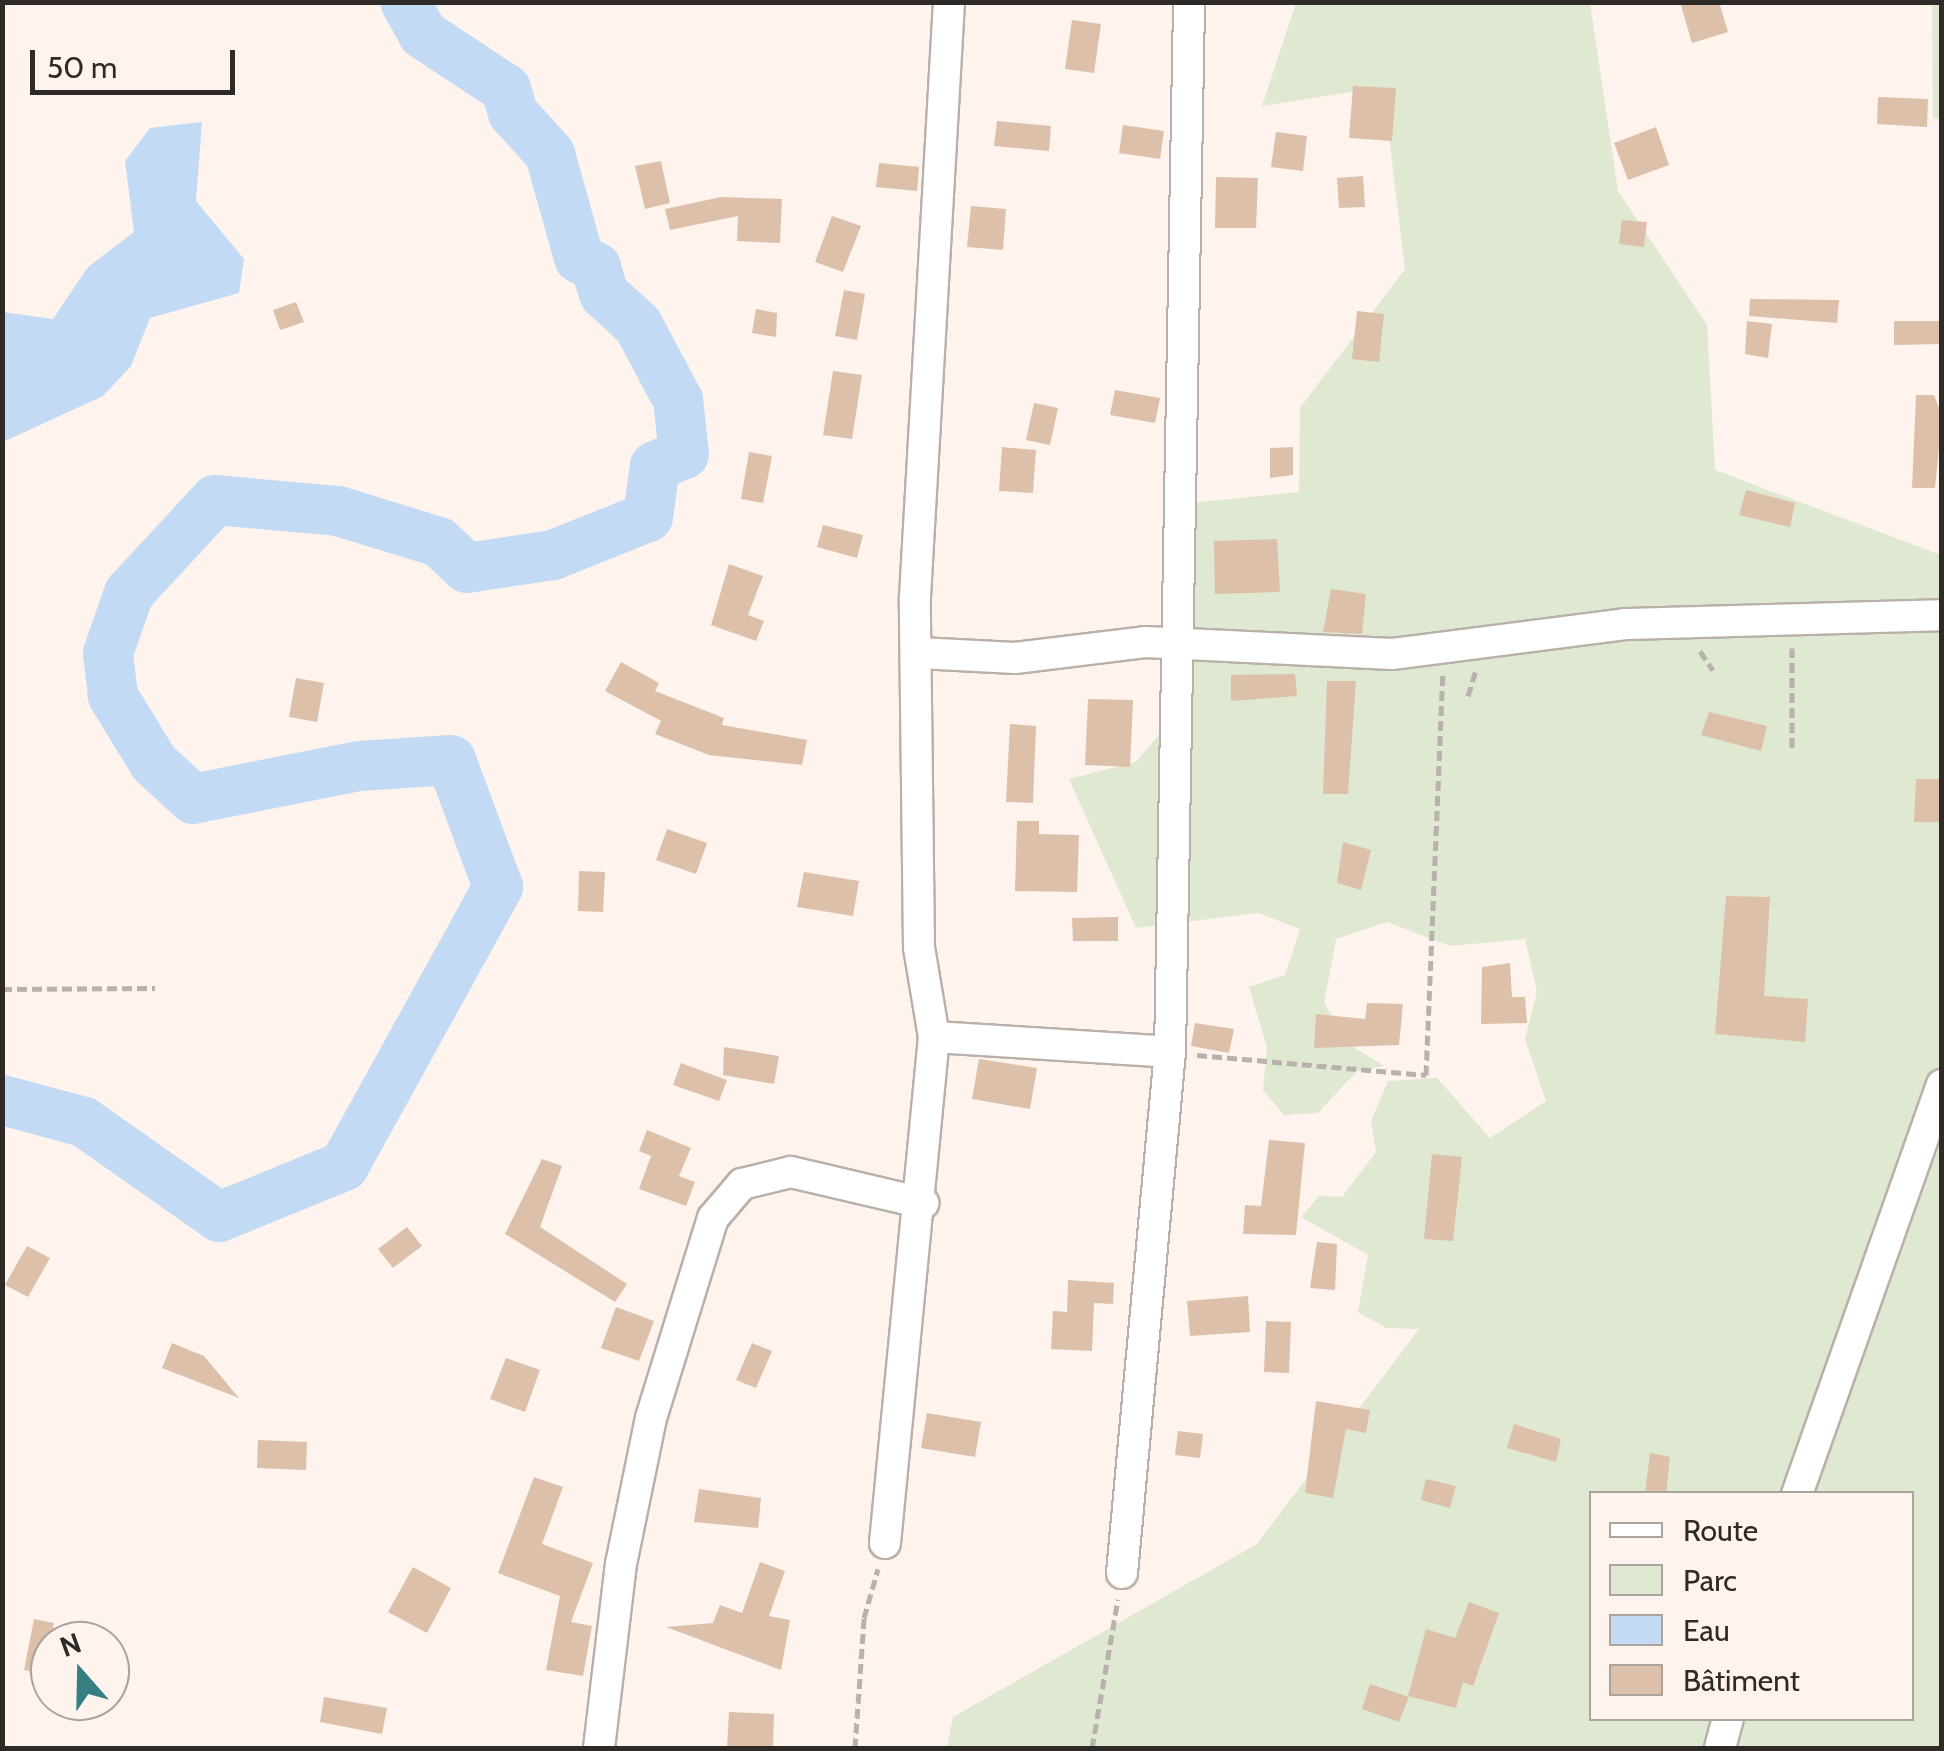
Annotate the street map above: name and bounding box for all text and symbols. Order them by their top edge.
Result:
scale bar [35,30,240,92]
text: 50 m [47,49,117,86]
legend [1589,1491,1914,1721]
text: Route [1683,1512,1758,1549]
text: Parc [1683,1562,1737,1599]
text: Eau [1683,1612,1730,1649]
north arrow [30,1621,130,1721]
text: N [55,1625,86,1664]
text: Bâtiment [1683,1662,1800,1699]

